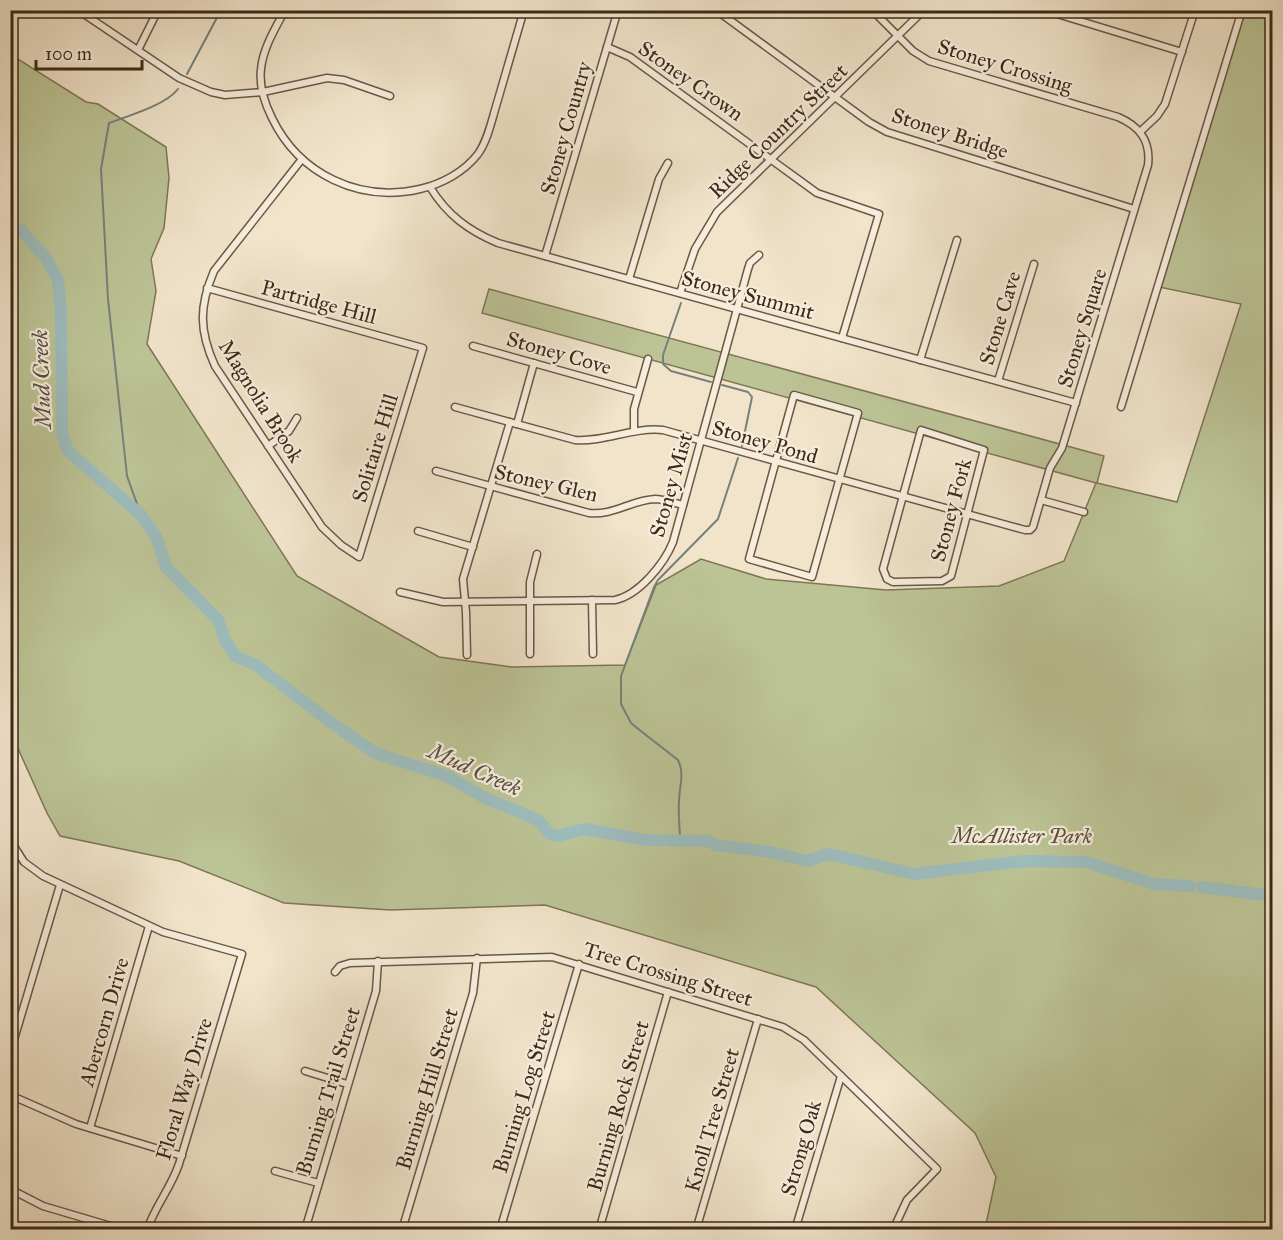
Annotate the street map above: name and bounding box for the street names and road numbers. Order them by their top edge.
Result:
street label: Stoney Crossing [934,33,1076,99]
street label: Stoney Crown [633,35,749,127]
street label: Stoney Country [535,57,598,198]
street label: Ridge Country Street [703,58,853,204]
street label: Stoney Bridge [888,102,1012,164]
street label: Stoney Summit [679,265,818,325]
street label: Stoney Square [1052,265,1113,391]
street label: Stone Cave [973,268,1027,368]
street label: Partridge Hill [259,274,380,330]
street label: Stoney Cove [503,326,615,380]
street label: Magnolia Brook [213,335,309,467]
street label: Solitaire Hill [346,390,404,506]
street label: Stoney Pond [709,415,821,470]
street label: Stoney Mist [644,429,698,540]
street label: Stoney Fork [925,455,977,565]
street label: Stoney Glen [492,458,600,508]
street label: Tree Crossing Street [580,936,756,1012]
street label: Abercorn Drive [73,954,135,1090]
street label: Burning Trail Street [290,1003,366,1178]
street label: Burning Hill Street [390,1004,464,1173]
street label: Burning Log Street [487,1007,561,1176]
street label: Floral Way Drive [150,1014,218,1163]
street label: Burning Rock Street [581,1017,655,1194]
street label: Knoll Tree Street [679,1044,745,1195]
street label: Strong Oak [775,1097,827,1199]

